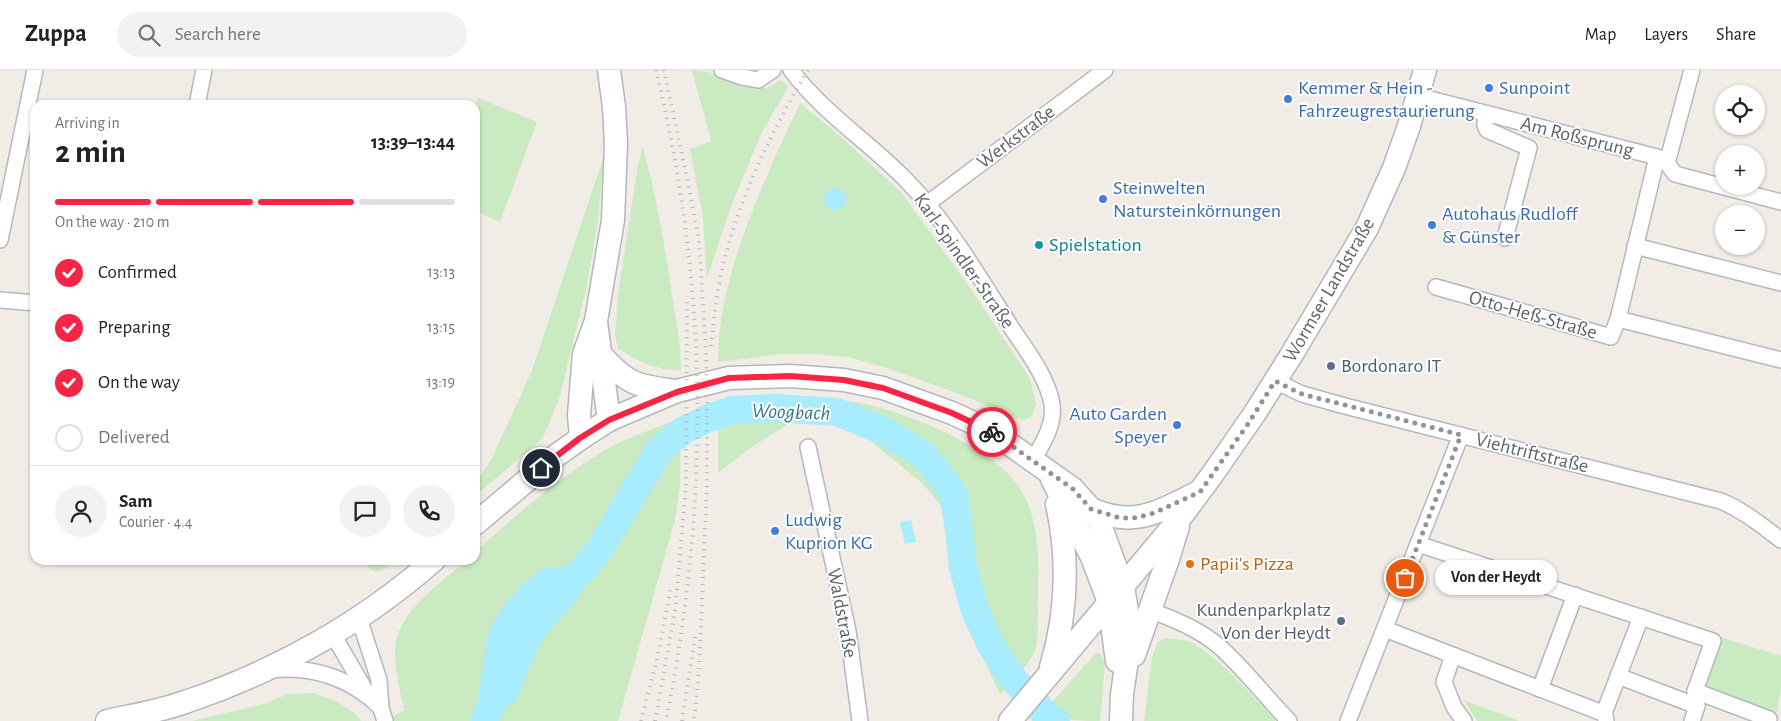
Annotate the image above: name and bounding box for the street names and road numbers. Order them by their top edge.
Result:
street label: Werkstraße [973,102,1059,172]
street label: Am Roßsprung [1518,113,1636,161]
street label: Karl-Spindler-Straße [910,190,1018,332]
street label: Wormser Landstraße [1280,214,1378,366]
street label: Otto-Heß-Straße [1467,287,1599,343]
street label: Viehtriftstraße [1473,429,1591,477]
street label: Waldstraße [824,566,860,660]

